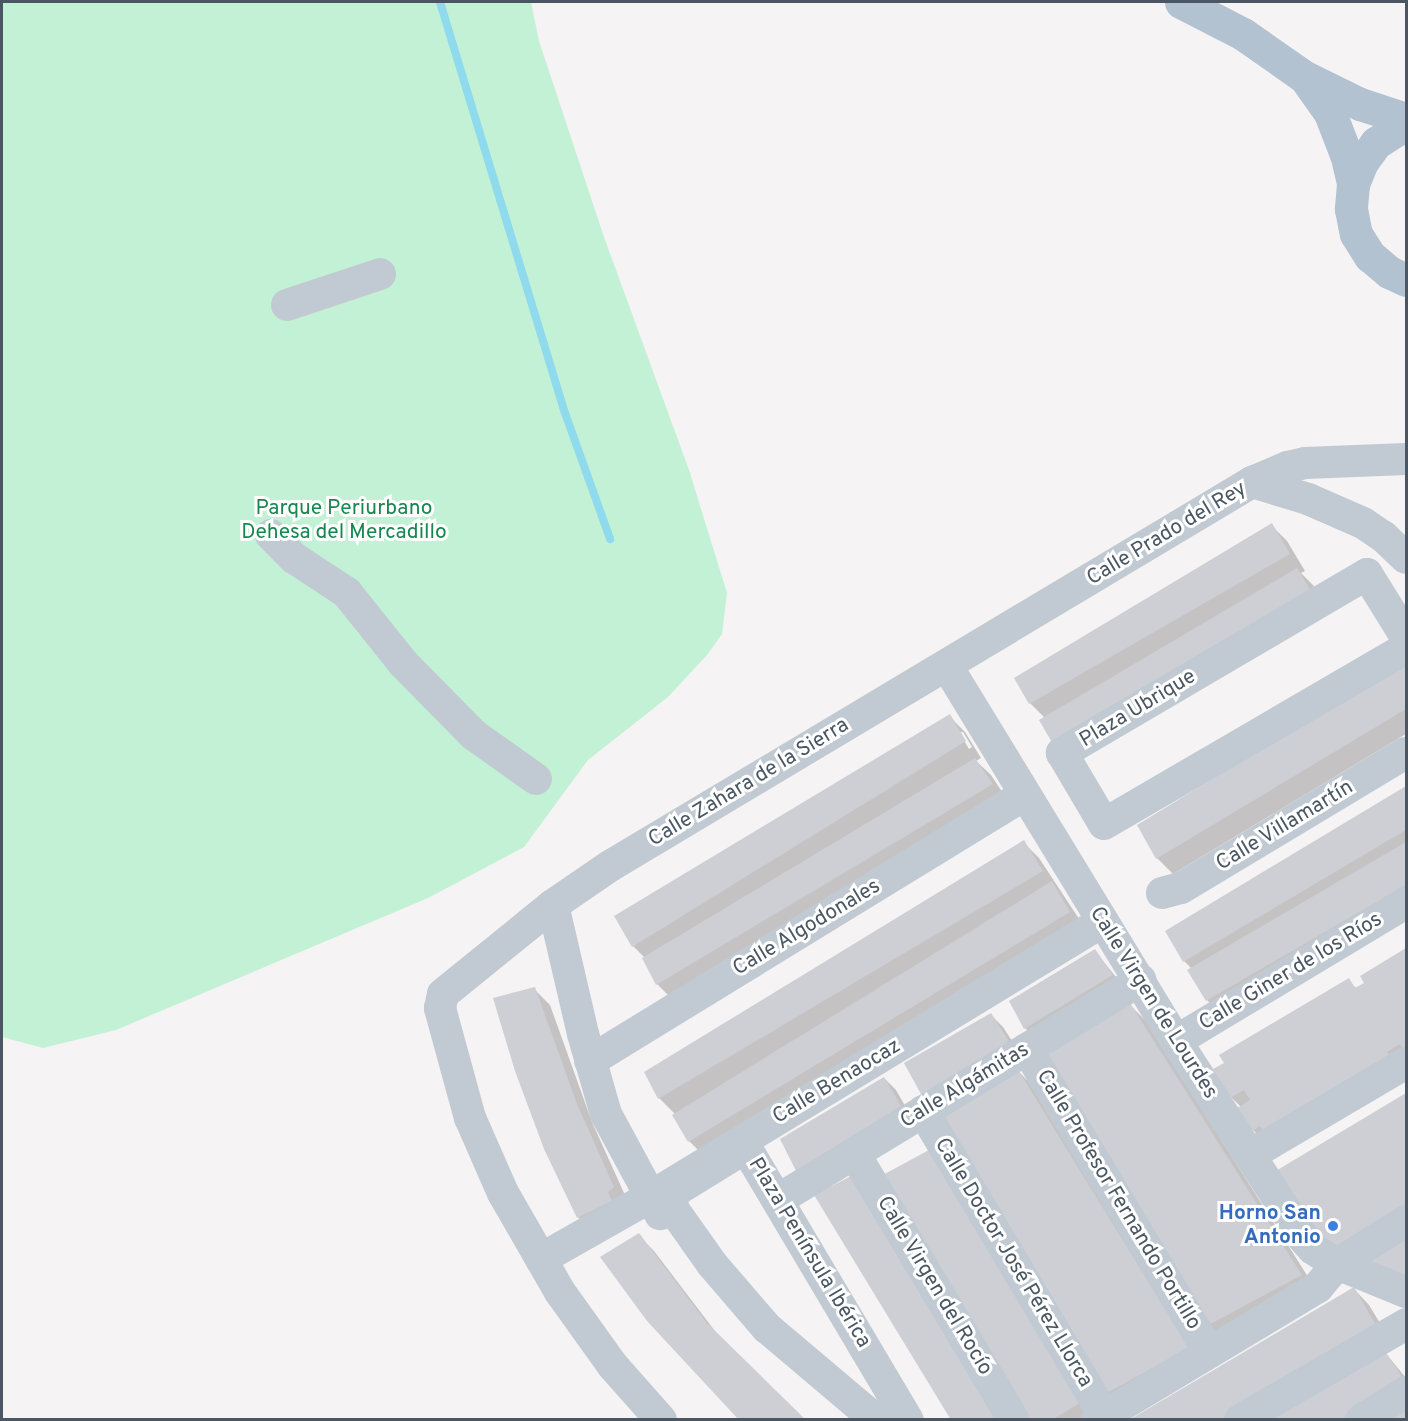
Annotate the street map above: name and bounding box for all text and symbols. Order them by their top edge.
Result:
street label: Calle Prado del Rey [1083,476,1251,592]
park label: Parque Periurbano Dehesa del Mercadillo [241,496,447,546]
street label: Plaza Ubrique [1075,665,1201,753]
street label: Calle Zahara de la Sierra [644,713,854,853]
street label: Calle Villamartín [1212,775,1358,877]
street label: Calle Algodonales [728,874,886,982]
street label: Calle Virgen de Lourdes [1083,902,1223,1104]
street label: Calle Giner de los Ríos [1195,907,1387,1037]
street label: Calle Benaocaz [769,1034,905,1130]
street label: Calle Algámitas [896,1038,1034,1134]
street label: Calle Profesor Fernando Portillo [1030,1065,1206,1335]
street label: Calle Doctor José Pérez Llorca [928,1134,1098,1392]
street label: Plaza Península Ibérica [742,1153,876,1353]
street label: Calle Virgen del Rocío [870,1192,998,1380]
place label: Horno San Antonio [1219,1201,1321,1251]
marker: Horno San Antonio [1326,1219,1340,1233]

